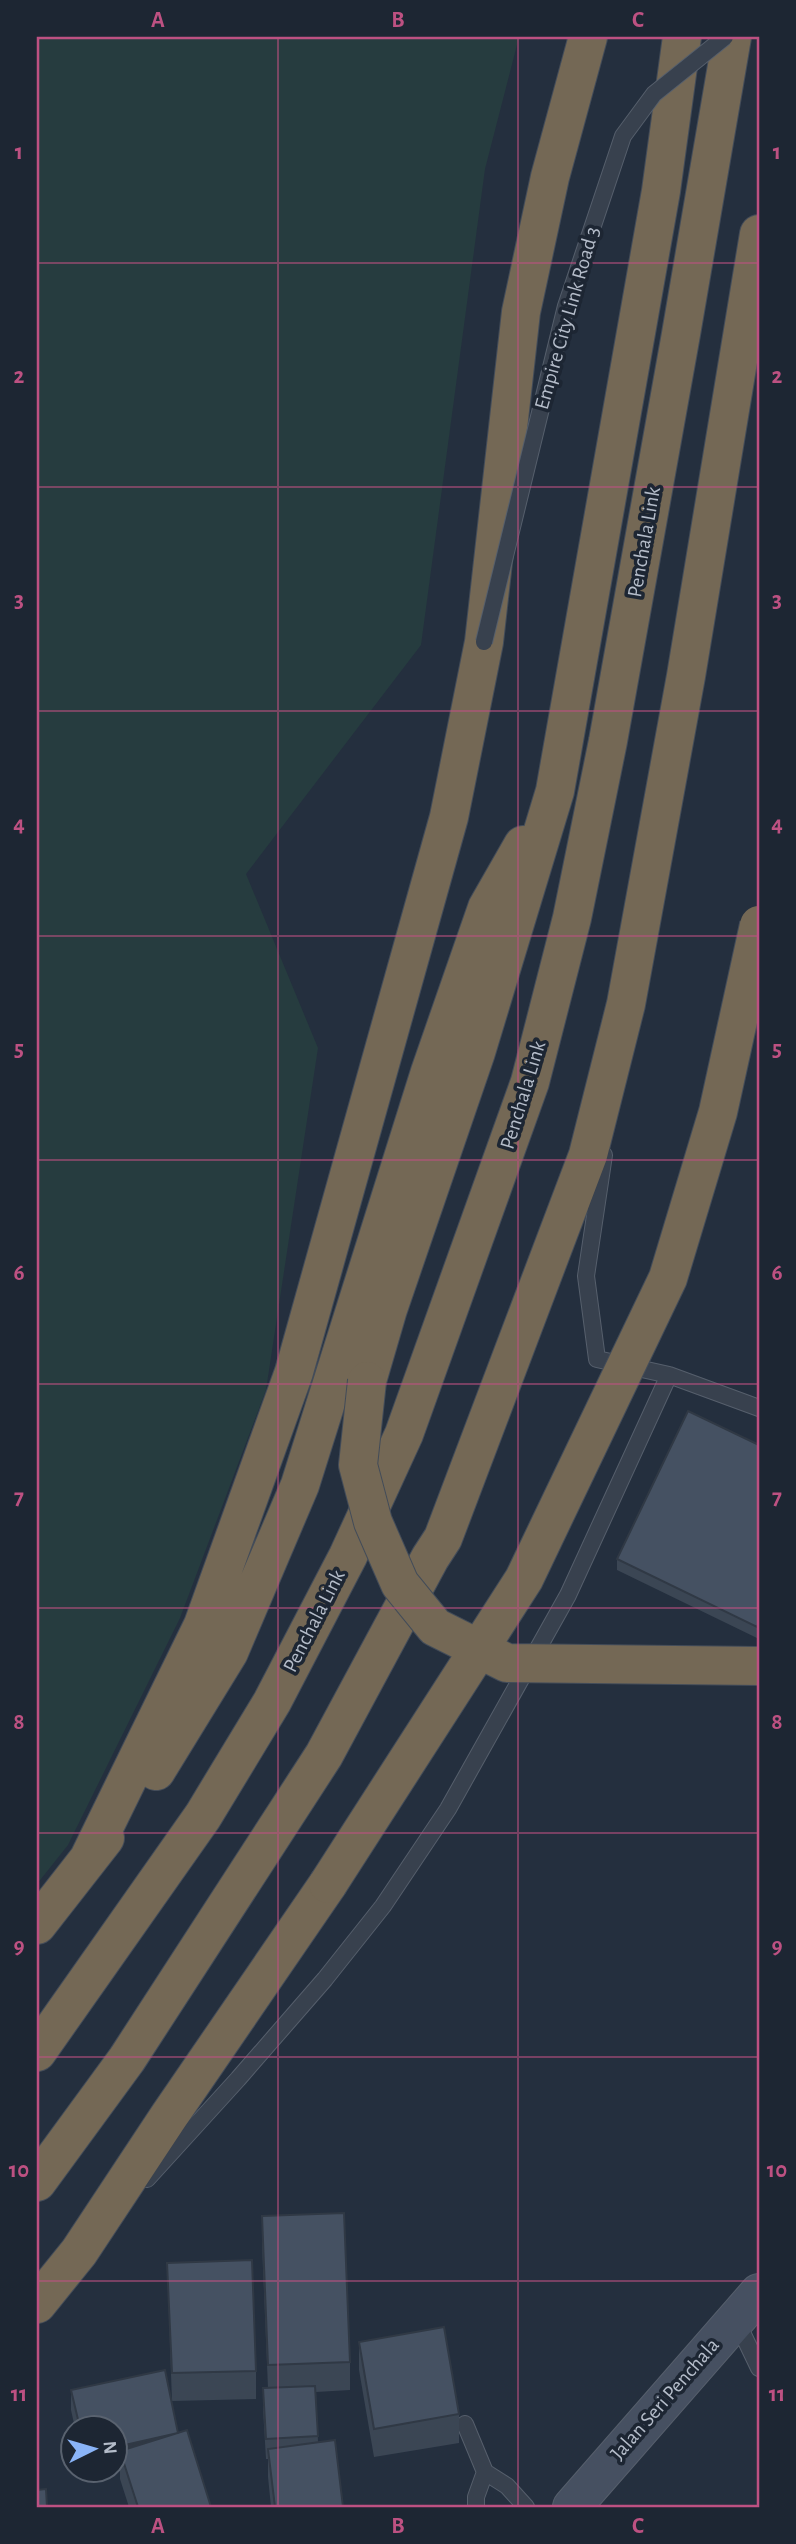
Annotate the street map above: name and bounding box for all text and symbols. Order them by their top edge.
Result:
text: A [151,9,165,32]
text: B [391,9,405,32]
text: C [632,9,644,32]
text: 1 [15,141,23,164]
text: 1 [773,141,781,164]
street label: Empire City Link Road 3 [531,224,603,412]
text: 2 [14,365,25,388]
text: 2 [772,365,783,388]
street label: Penchala Link [624,485,664,599]
text: 3 [14,589,24,612]
text: 3 [772,589,782,612]
text: 4 [13,813,25,836]
text: 4 [771,813,783,836]
text: 5 [14,1038,24,1061]
street label: Penchala Link [497,1038,550,1152]
text: 5 [772,1038,782,1061]
text: 6 [13,1262,25,1285]
text: 6 [771,1262,783,1285]
text: 7 [14,1486,24,1509]
text: 7 [772,1486,782,1509]
street label: Penchala Link [279,1566,349,1676]
text: 8 [13,1711,25,1734]
text: 8 [771,1711,783,1734]
text: 9 [13,1935,25,1958]
text: 9 [771,1935,783,1958]
text: 10 [9,2159,29,2182]
text: 10 [767,2159,787,2182]
street label: Jalan Seri Penchala [607,2334,723,2464]
text: 11 [11,2383,27,2406]
text: 11 [769,2383,785,2406]
north arrow [60,2414,130,2484]
text: N [99,2440,119,2455]
text: A [151,2515,165,2538]
text: B [391,2515,405,2538]
text: C [632,2515,644,2538]

